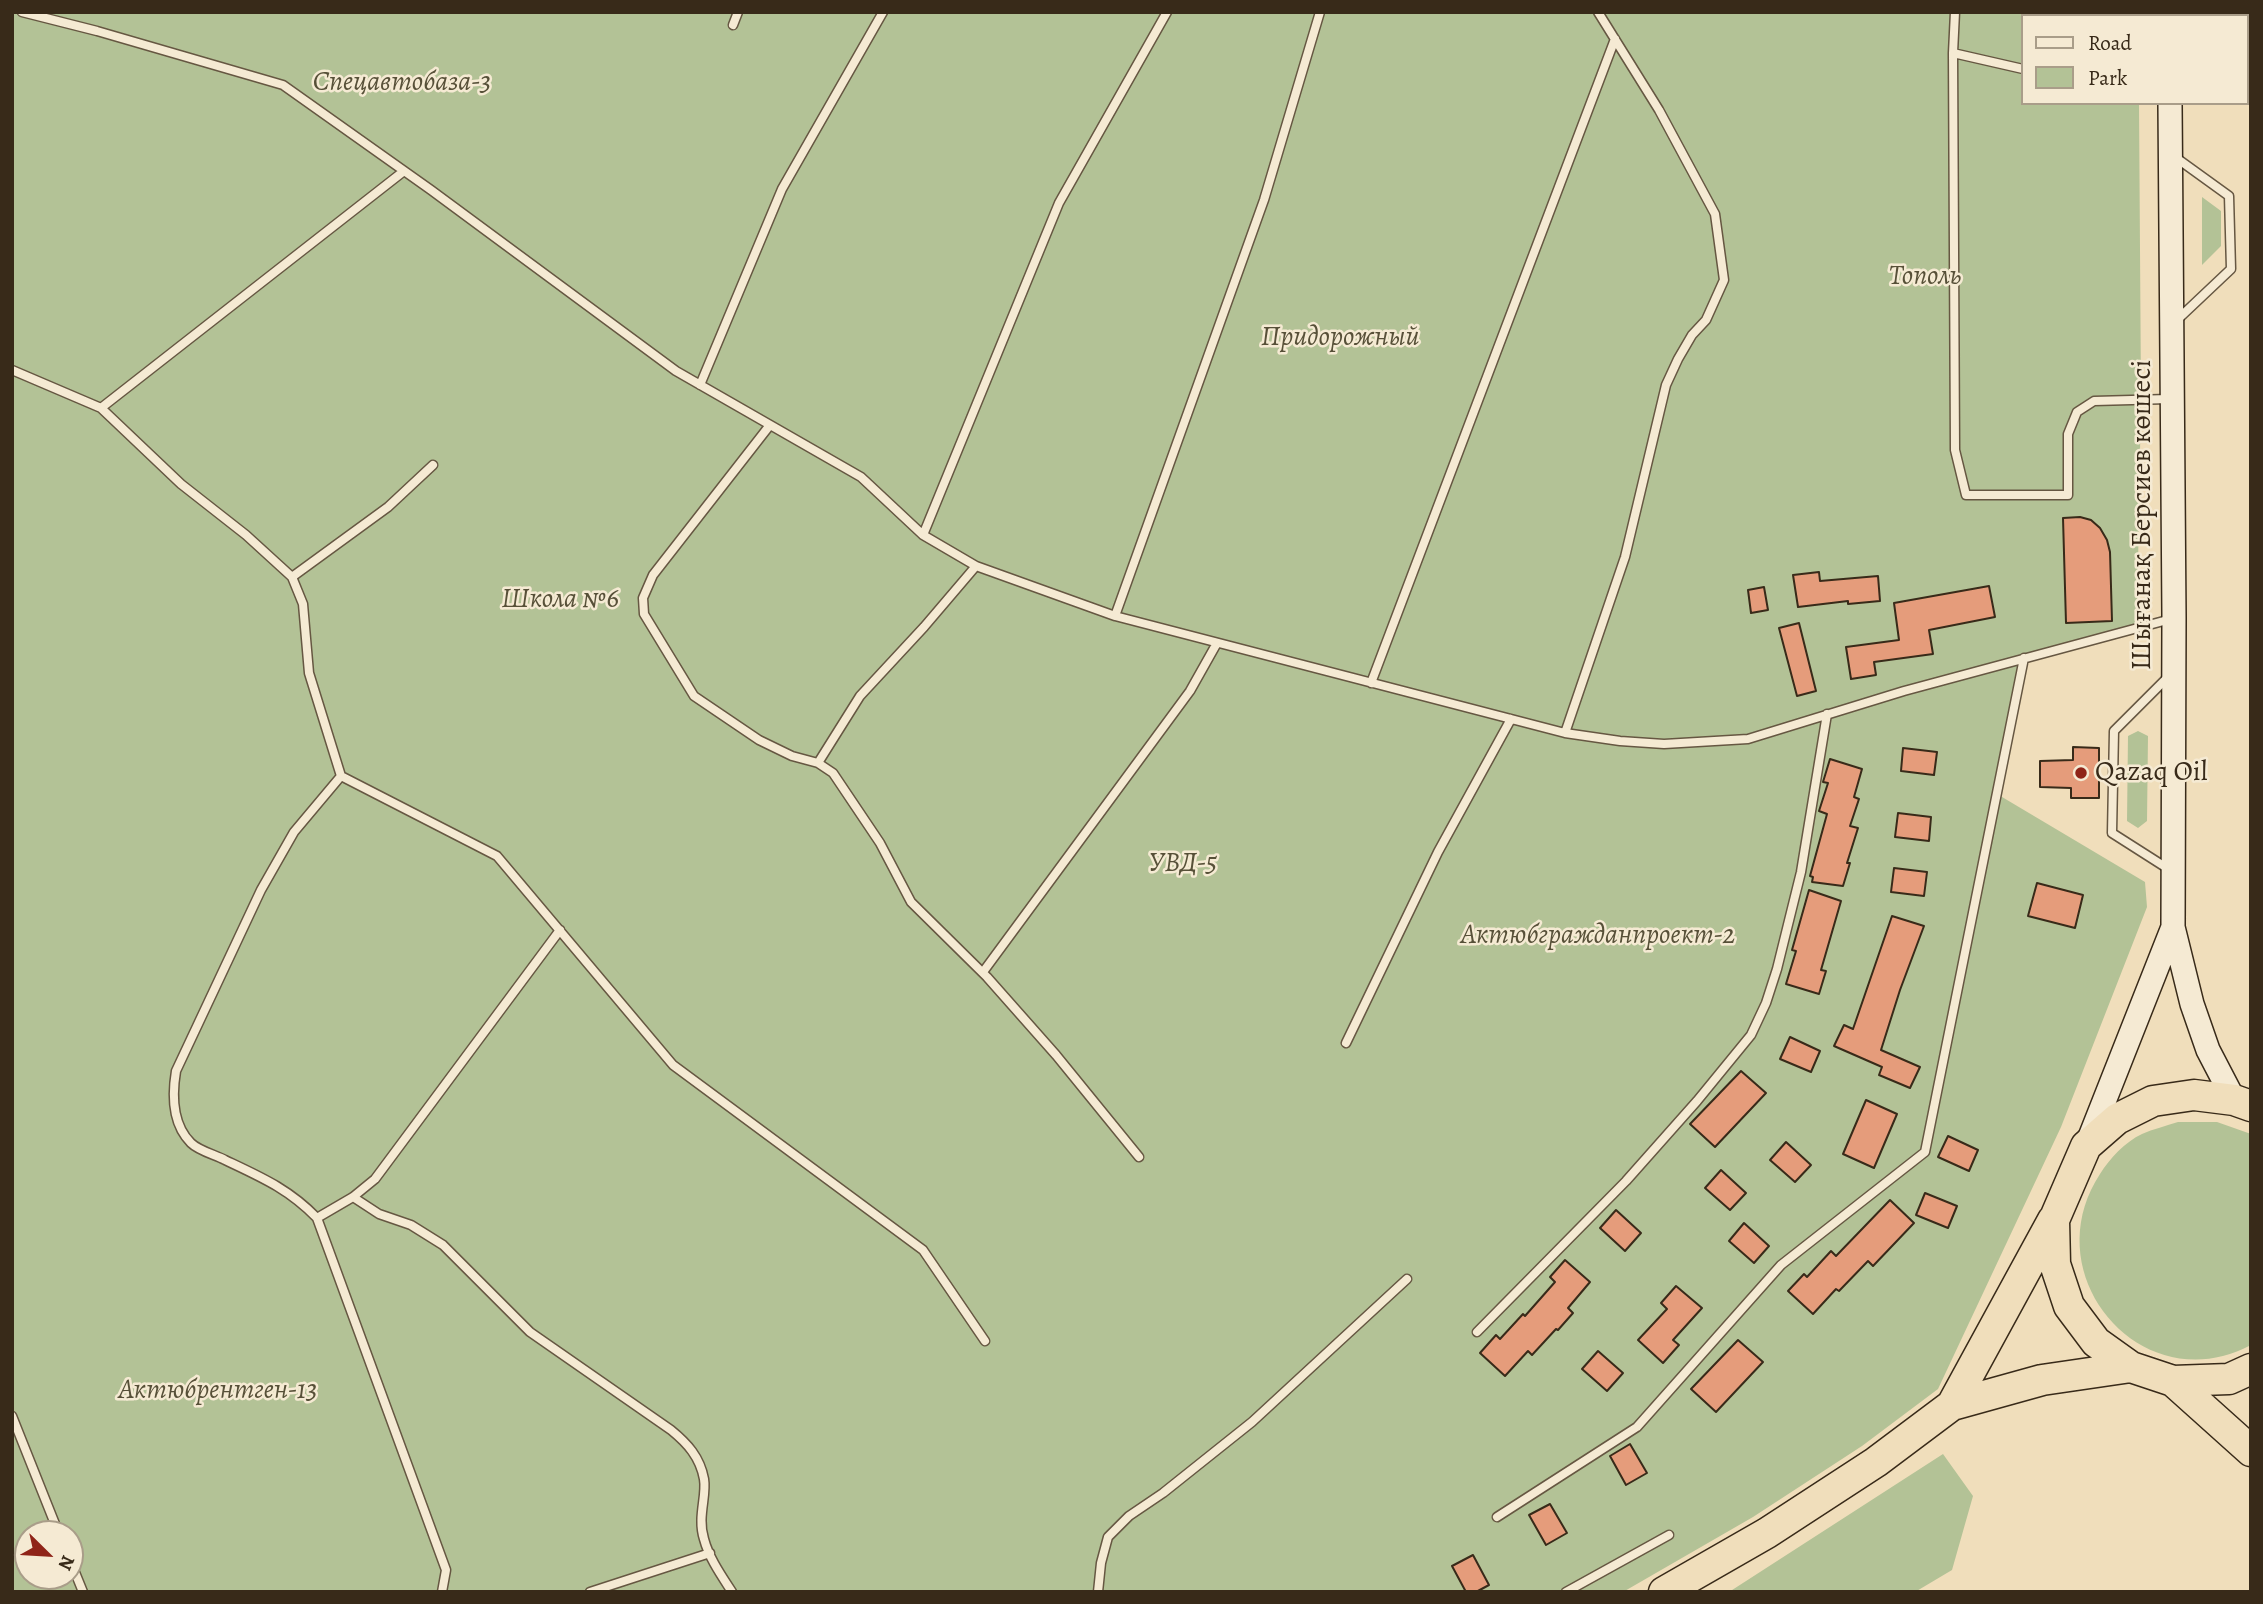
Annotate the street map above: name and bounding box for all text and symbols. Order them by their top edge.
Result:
legend [2022,14,2249,105]
text: Road [2088,29,2132,57]
text: Park [2088,64,2127,92]
park label: Спецавтобаза-3 [313,66,491,100]
park label: Тополь [1889,260,1961,294]
park label: Придорожный [1261,321,1419,355]
street label: Шығанақ Берсиев көшесі [2126,360,2160,670]
park label: Школа №6 [501,583,619,617]
place label: Qazaq Oil [2095,756,2208,790]
marker: Qazaq Oil [2073,765,2089,781]
park label: УВД-5 [1149,847,1217,881]
park label: Актюбгражданпроект-2 [1461,919,1735,953]
park label: Актюбрентген-13 [119,1374,317,1408]
north arrow [14,1520,84,1590]
text: N [52,1551,81,1574]

